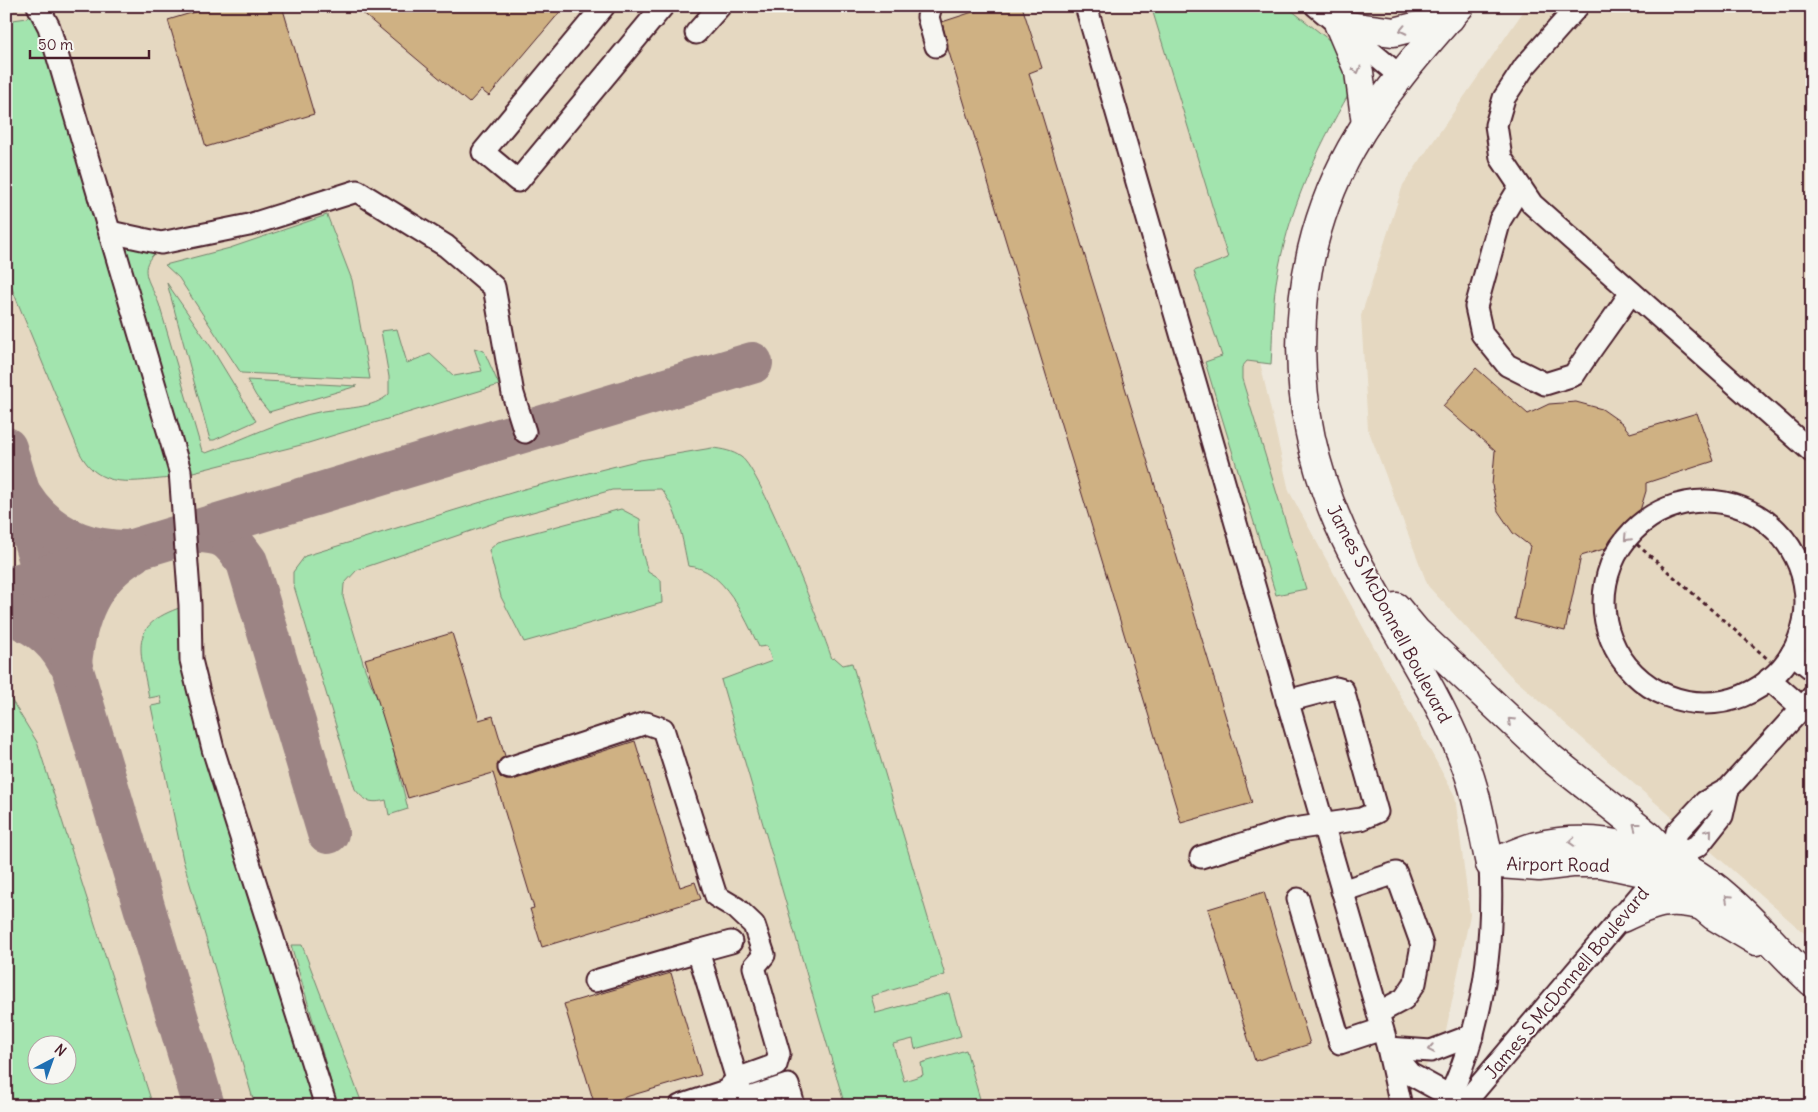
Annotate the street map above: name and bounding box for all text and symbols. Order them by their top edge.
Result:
one-way arrow [1398,25,1407,35]
scale bar [30,28,149,60]
text: 50 m [38,35,73,54]
one-way arrow [1352,65,1362,74]
street label: James S McDonnell Boulevard [1322,501,1457,727]
one-way arrow [1624,532,1633,541]
one-way arrow [1508,718,1517,727]
one-way arrow [1632,822,1641,831]
one-way arrow [1703,829,1711,838]
one-way arrow [1567,837,1575,848]
street label: Airport Road [1506,852,1610,877]
street label: James S McDonnell Boulevard [1479,882,1654,1083]
one-way arrow [1724,895,1733,904]
north arrow [28,1034,78,1084]
text: N [51,1040,70,1060]
one-way arrow [1427,1043,1436,1053]

